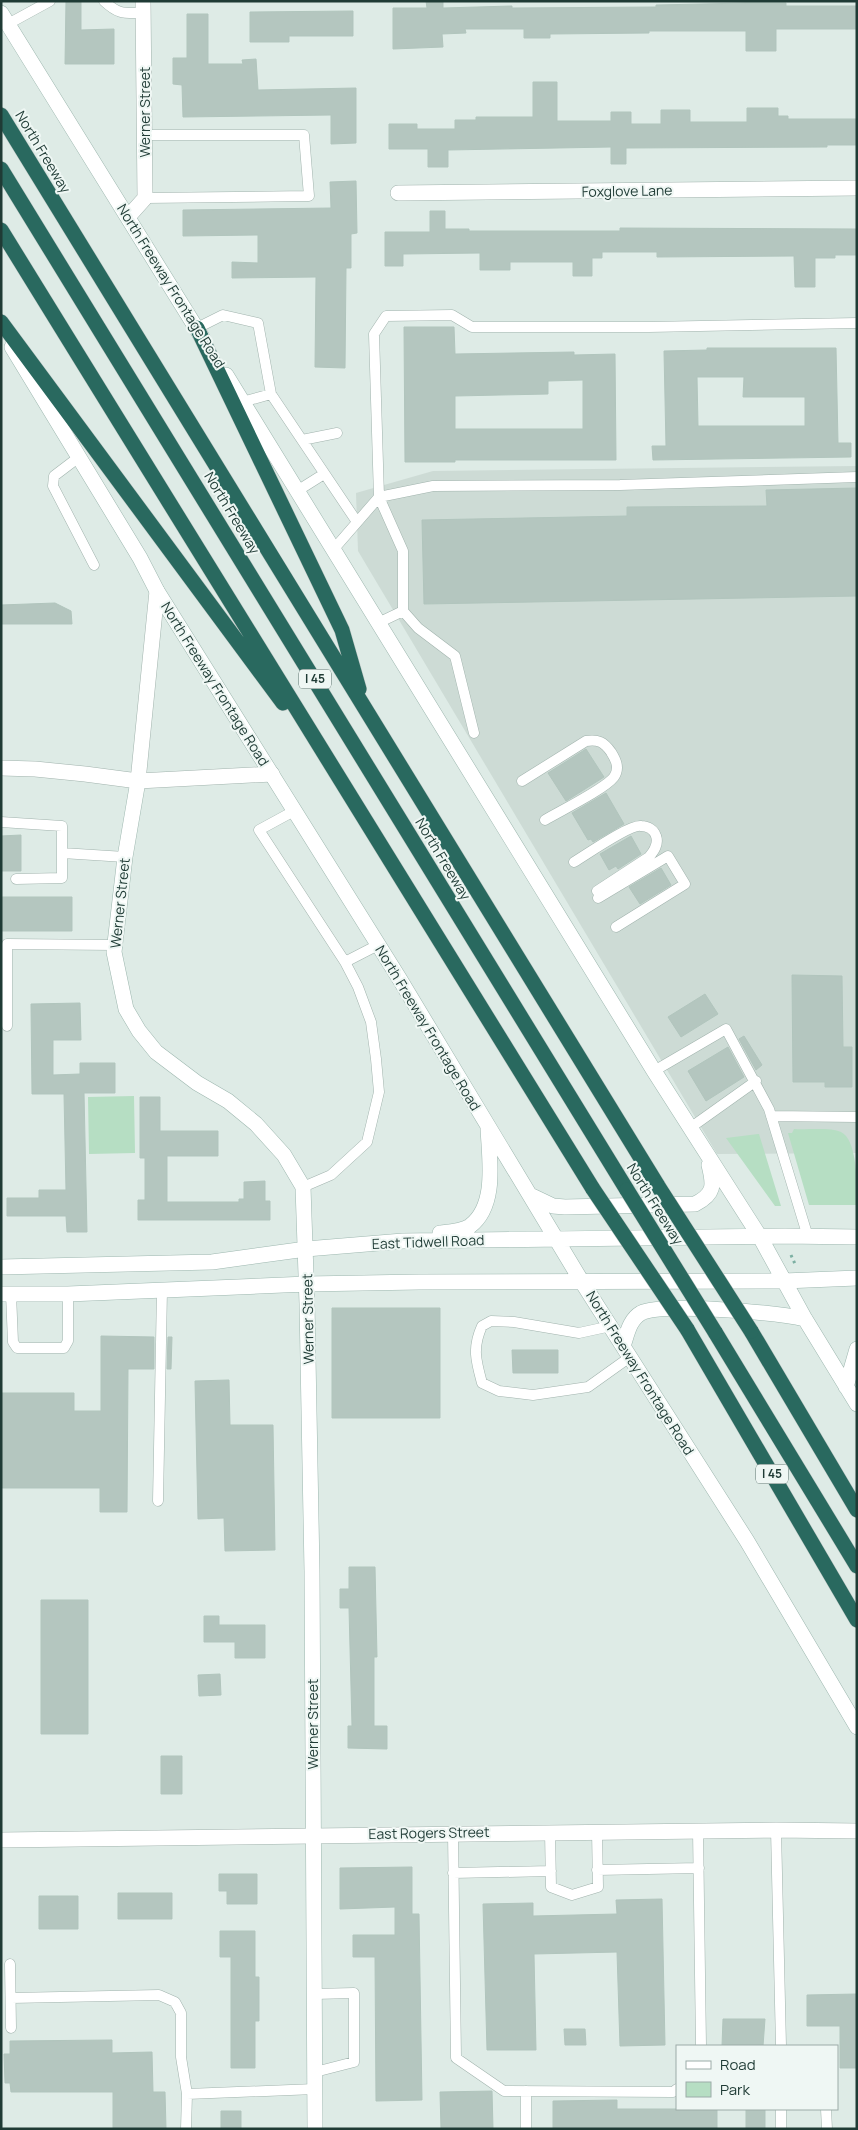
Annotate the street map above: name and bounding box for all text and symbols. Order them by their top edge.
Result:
street label: Werner Street [135,66,154,157]
street label: North Freeway [11,107,76,197]
street label: Foxglove Lane [581,180,673,201]
street label: North Freeway Frontage Road [113,200,230,371]
street label: North Freeway [200,468,265,558]
street label: North Freeway Frontage Road [157,598,274,769]
road number: I 45 [299,670,331,689]
street label: North Freeway [411,814,476,904]
street label: Werner Street [105,856,134,949]
street label: North Freeway Frontage Road [371,941,485,1114]
street label: North Freeway [623,1159,688,1249]
street label: East Tidwell Road [371,1230,485,1253]
street label: Werner Street [297,1273,318,1365]
street label: North Freeway Frontage Road [582,1287,699,1458]
road number: I 45 [756,1465,788,1484]
street label: Werner Street [303,1678,322,1769]
street label: East Rogers Street [368,1822,490,1843]
legend [676,2045,838,2110]
text: Road [720,2054,756,2075]
text: Park [720,2079,750,2100]

